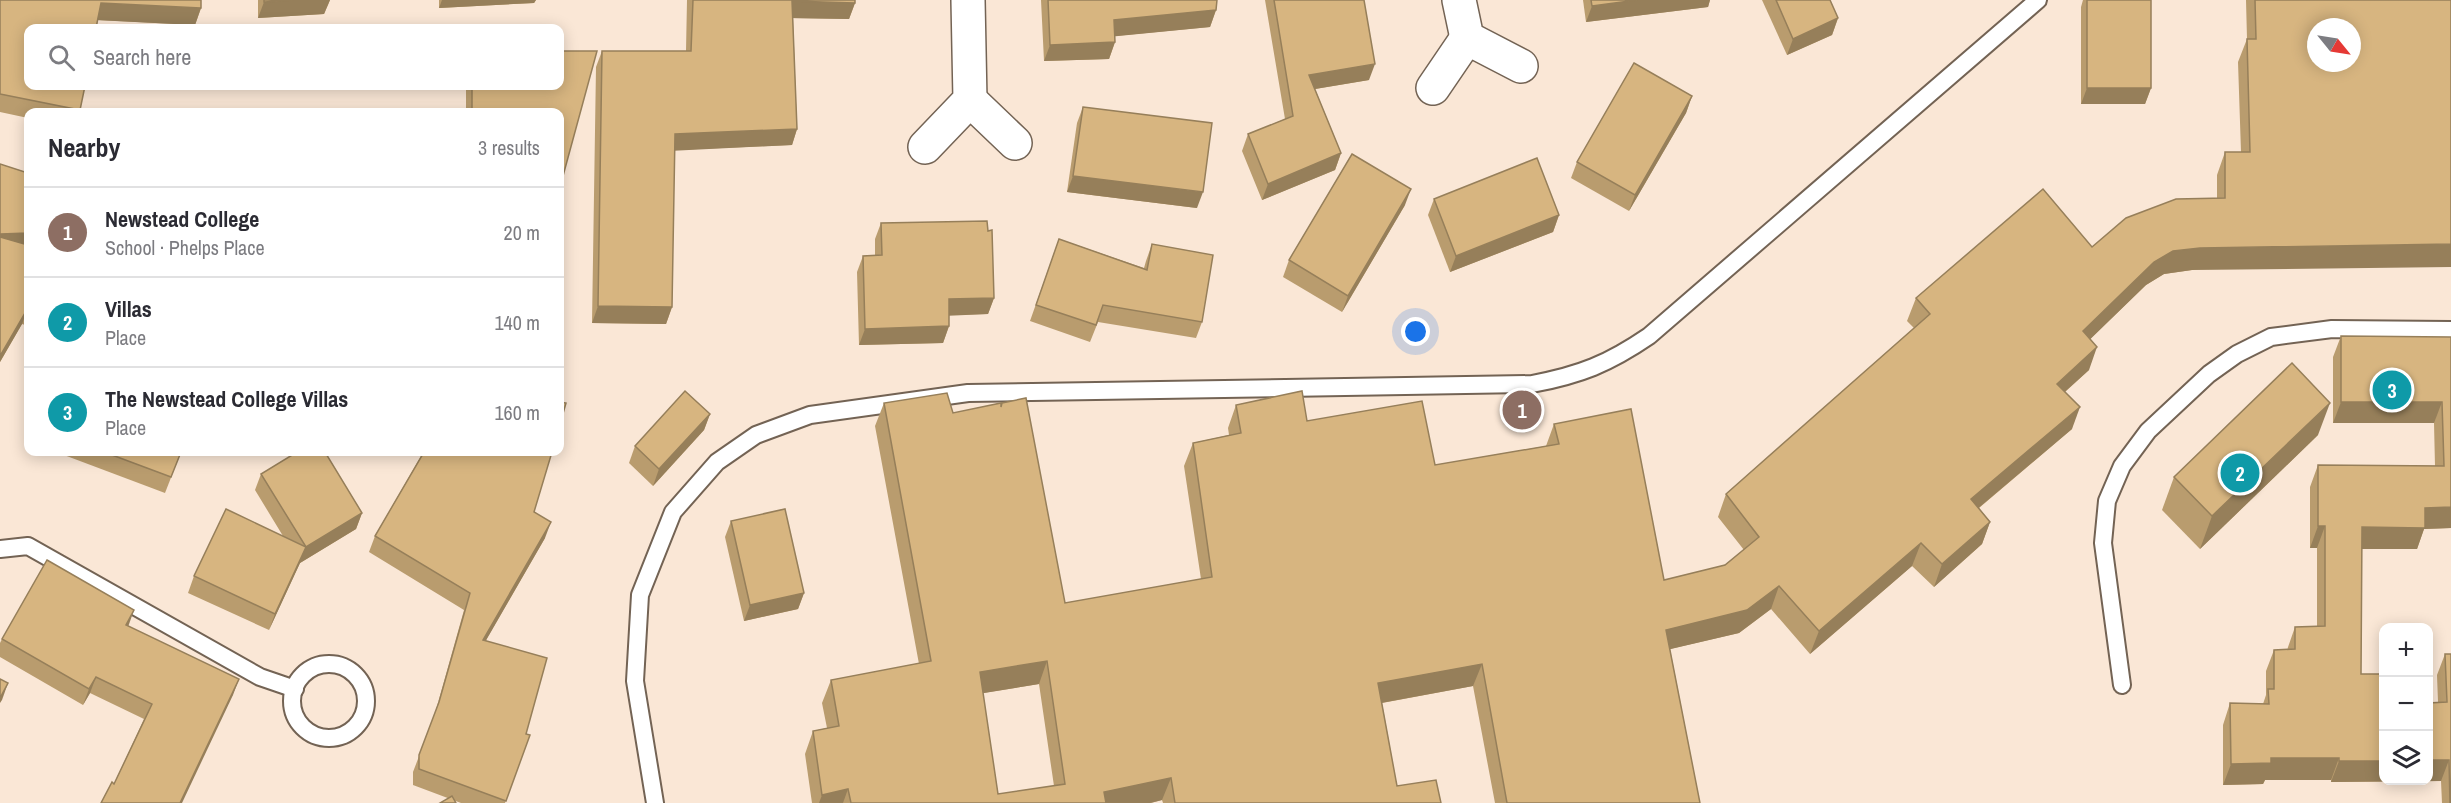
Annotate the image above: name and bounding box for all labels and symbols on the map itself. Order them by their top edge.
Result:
north arrow [2307,18,2361,72]
your location [1401,317,1430,346]
pin: 3 [2372,368,2412,412]
pin: 1 [1502,388,1541,432]
pin: 2 [2220,450,2260,496]

